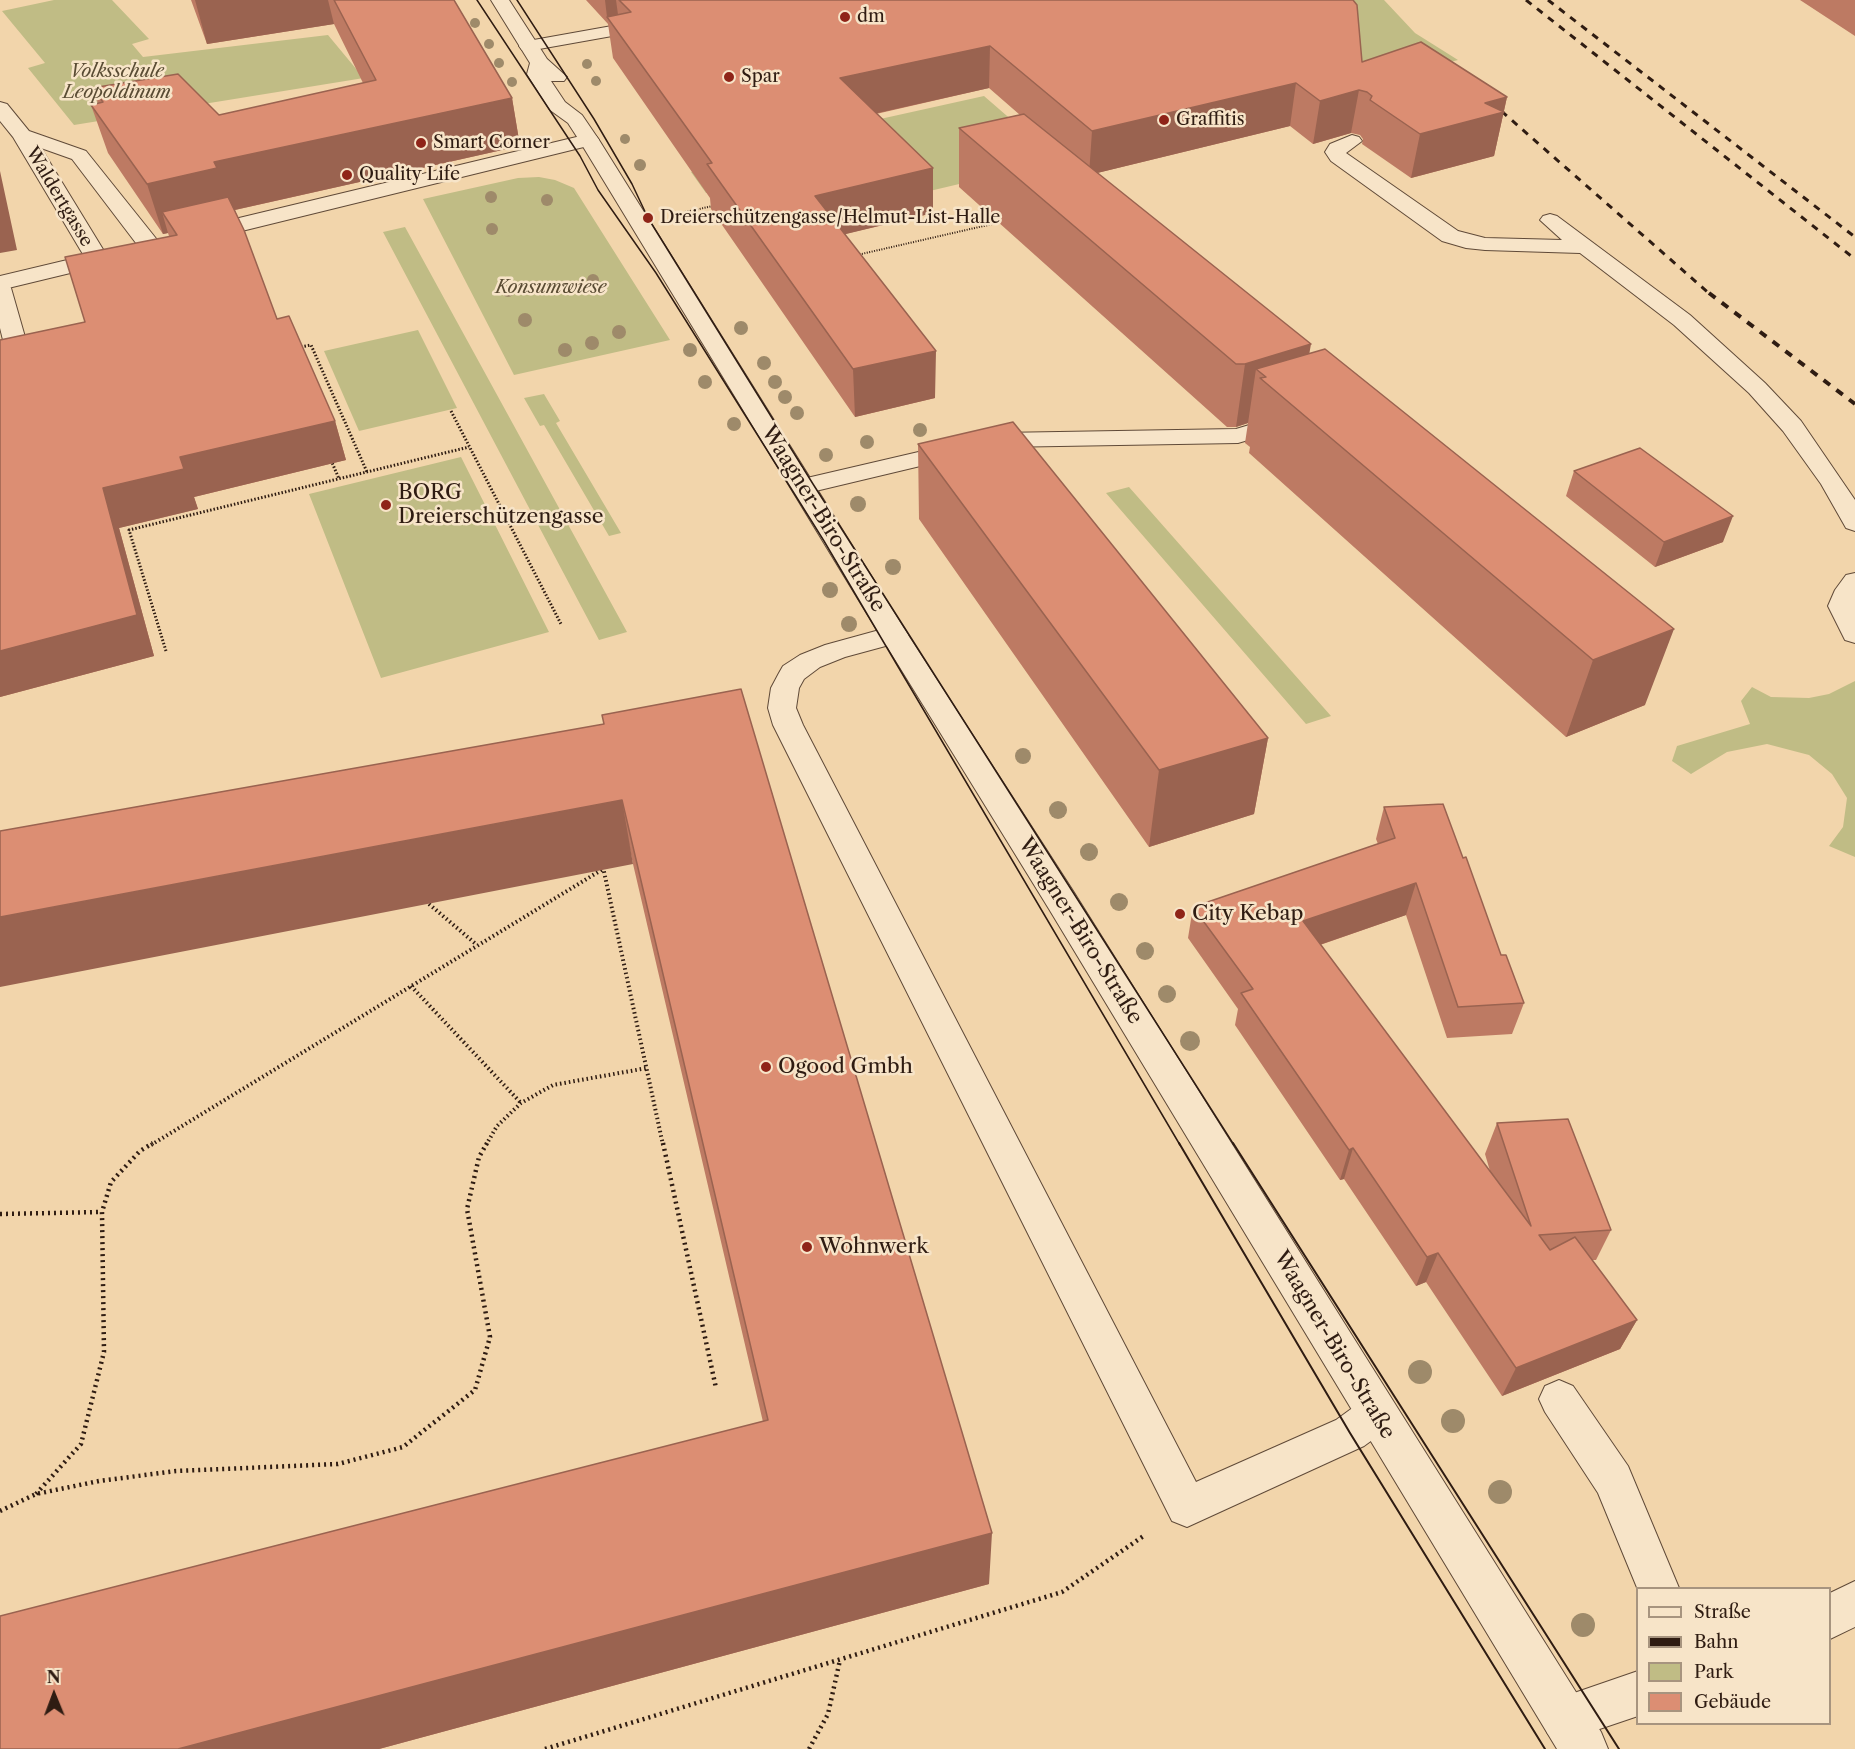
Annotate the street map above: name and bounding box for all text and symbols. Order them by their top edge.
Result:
place label: dm [857,6,885,28]
marker: dm [838,10,852,24]
park label: Volksschule Leopoldinum [63,61,171,104]
place label: Spar [741,66,780,88]
marker: Spar [722,70,736,84]
place label: Graffitis [1176,109,1244,131]
marker: Graffitis [1157,113,1171,127]
place label: Smart Corner [433,132,550,154]
marker: Smart Corner [414,136,428,150]
street label: Waldertgasse [21,143,97,251]
place label: Quality Life [359,164,460,186]
marker: Quality Life [340,168,354,182]
place label: Dreierschützengasse/Helmut-List-Halle [660,207,1000,229]
marker: Dreierschützengasse/Helmut-List-Halle [641,211,655,225]
park label: Konsumwiese [496,277,606,299]
street label: Waagner-Biro-Straße [755,421,891,617]
place label: BORG Dreierschützengasse [398,480,604,530]
marker: BORG Dreierschützengasse [379,498,393,512]
street label: Waagner-Biro-Straße [1012,833,1148,1029]
place label: City Kebap [1192,901,1304,927]
marker: City Kebap [1173,907,1187,921]
place label: Ogood Gmbh [778,1054,913,1080]
marker: Ogood Gmbh [759,1060,773,1074]
place label: Wohnwerk [819,1234,928,1260]
marker: Wohnwerk [800,1240,814,1254]
street label: Waagner-Biro-Straße [1268,1246,1400,1444]
legend [1636,1587,1831,1725]
text: Straße [1694,1601,1751,1623]
text: Bahn [1694,1631,1739,1653]
text: Park [1694,1661,1733,1683]
north arrow [24,1665,84,1725]
text: N [47,1667,61,1687]
text: Gebäude [1694,1691,1771,1713]

